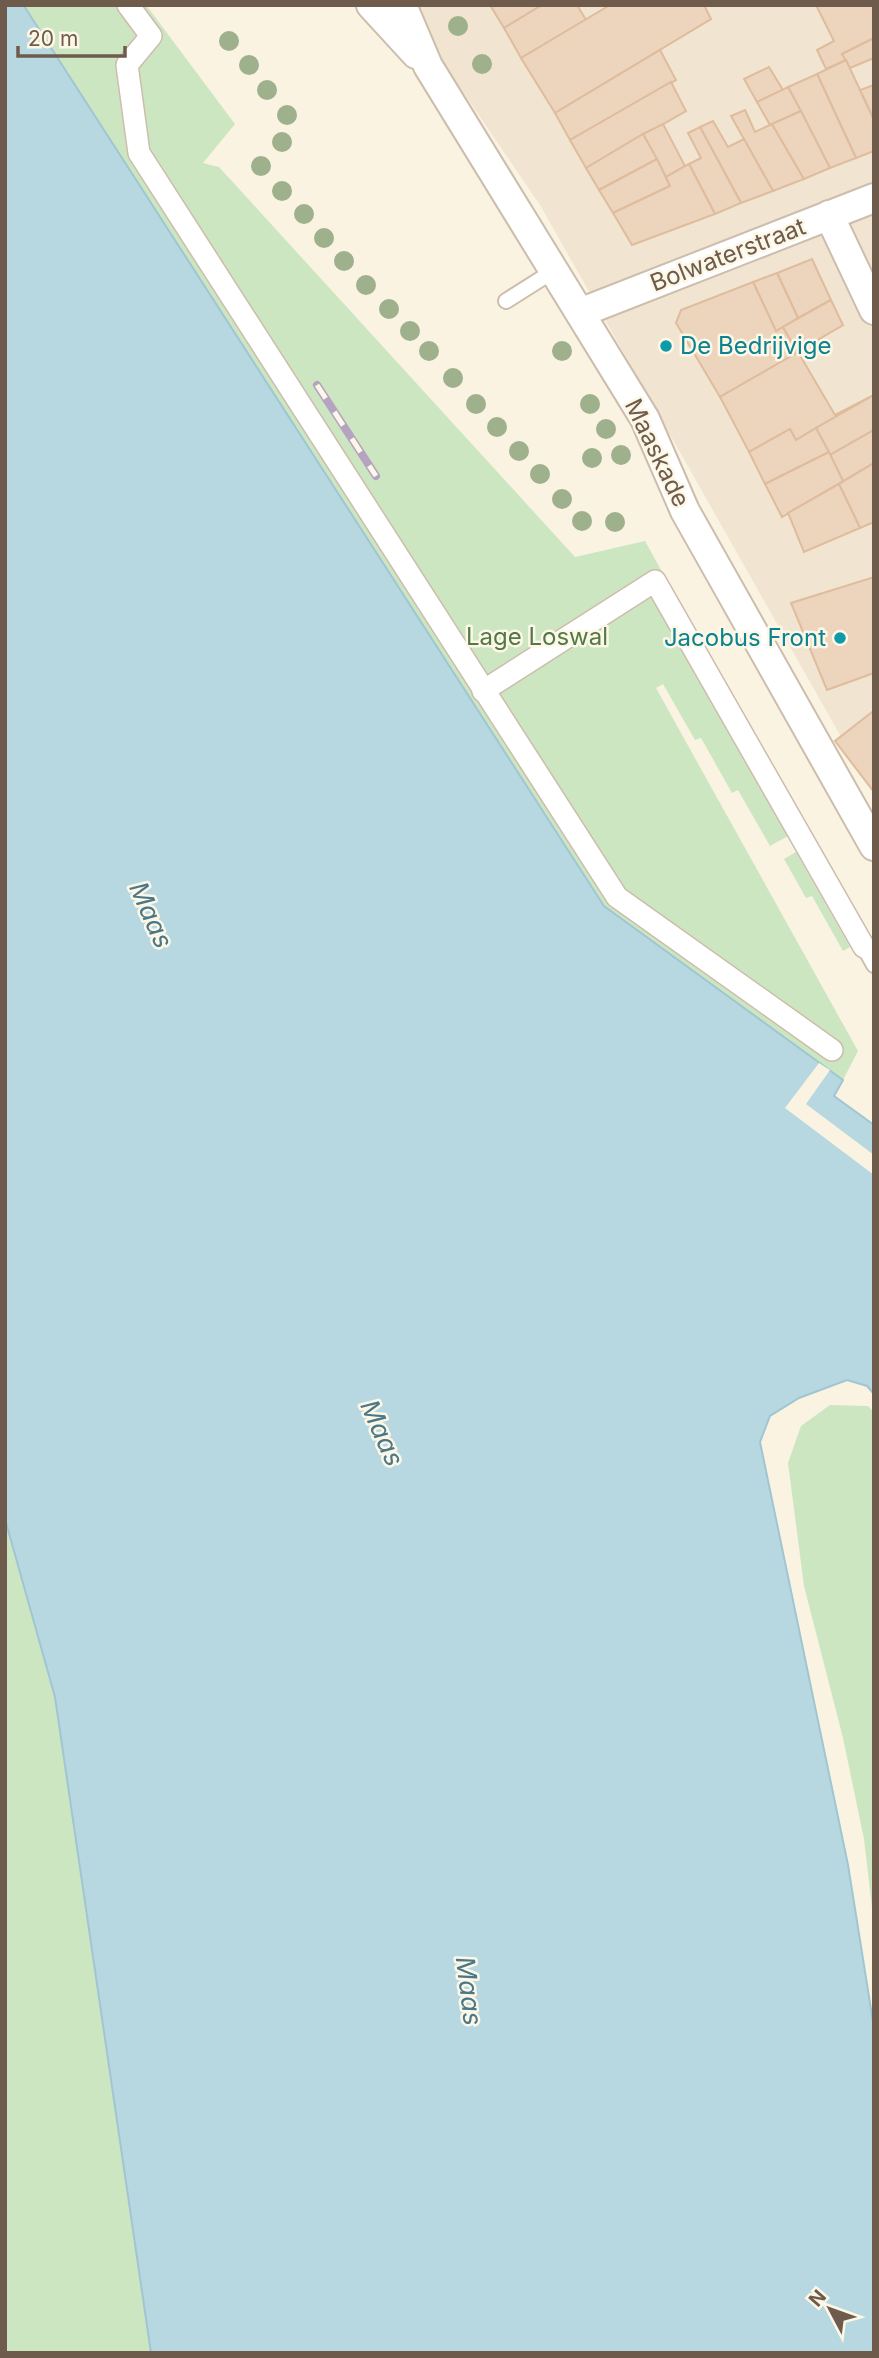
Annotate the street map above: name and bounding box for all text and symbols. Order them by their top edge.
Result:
scale bar [18,14,124,58]
text: 20 m [28,26,78,51]
street label: Bolwaterstraat [646,212,810,297]
place label: De Bedrijvige [680,331,832,360]
marker: De Bedrijvige [658,338,674,354]
street label: Maaskade [619,394,696,512]
park label: Lage Loswal [466,622,608,651]
place label: Jacobus Front [664,623,826,652]
marker: Jacobus Front [832,630,848,646]
water label: Maas [123,877,180,953]
water label: Maas [354,1395,411,1471]
water label: Maas [450,1955,489,2027]
north arrow [795,2274,865,2344]
text: N [804,2285,831,2311]

